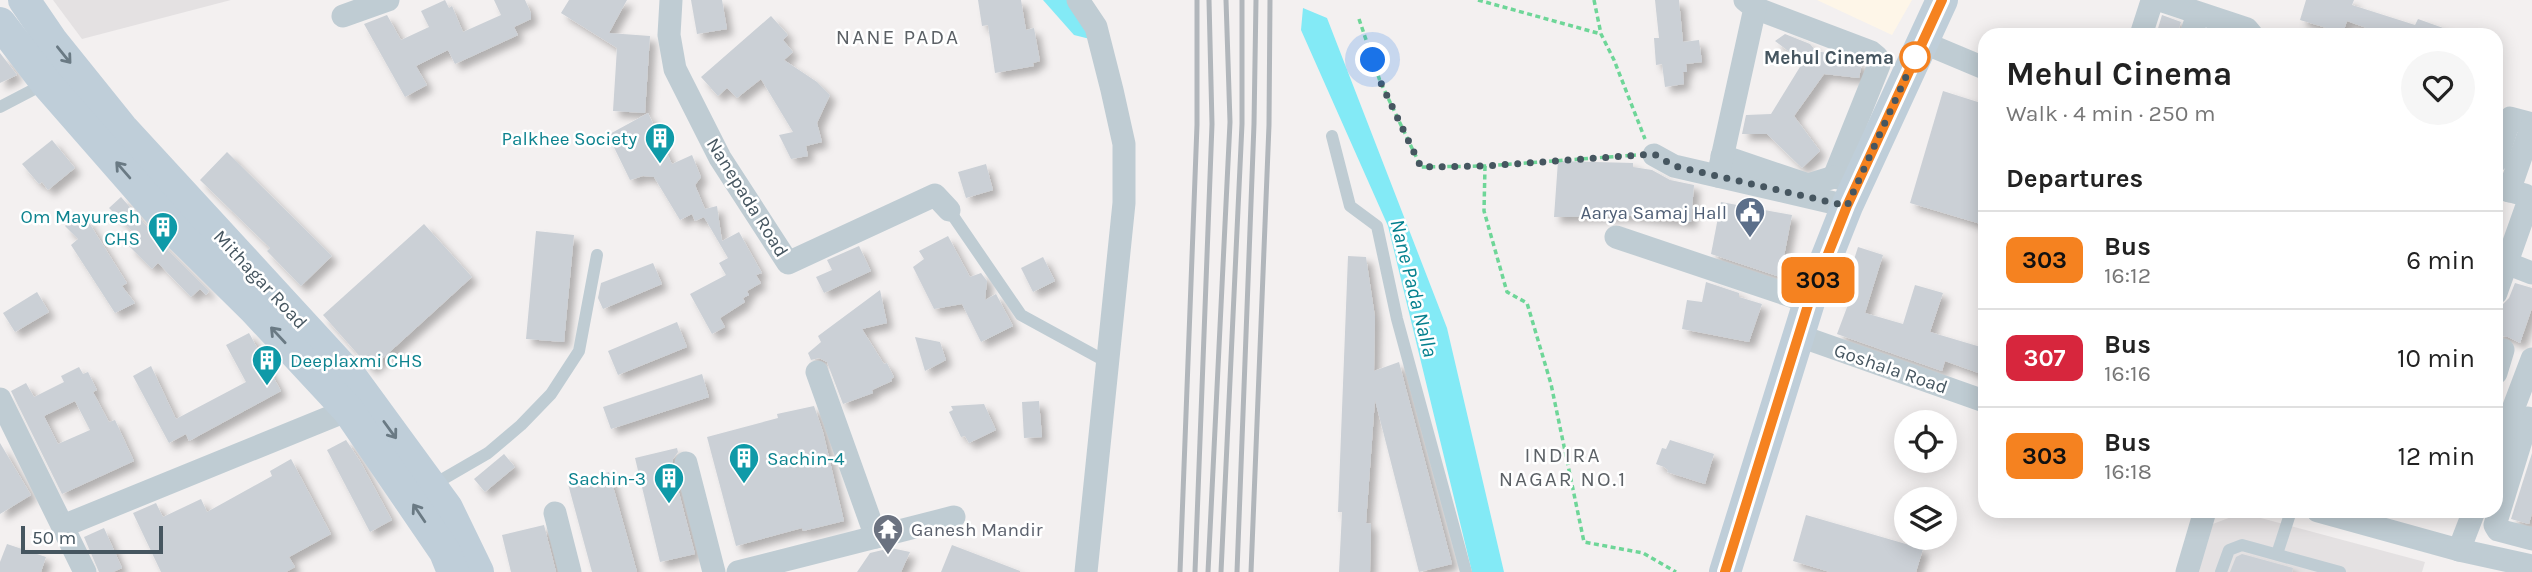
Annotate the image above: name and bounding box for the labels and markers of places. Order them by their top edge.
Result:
marker: Mehul Cinema [1900,42,1930,72]
place label: Mehul Cinema [1764,47,1894,69]
building icon: Palkhee Society [643,121,677,165]
place label: Palkhee Society [501,128,637,150]
public building icon: Aarya Samaj Hall [1733,195,1767,239]
place label: Aarya Samaj Hall [1580,202,1727,224]
place label: Om Mayuresh CHS [20,206,140,250]
building icon: Om Mayuresh CHS [146,210,180,254]
building icon: Deeplaxmi CHS [250,343,284,387]
place label: Deeplaxmi CHS [290,350,422,372]
building icon: Sachin-4 [727,441,761,485]
place label: Sachin-4 [767,448,845,470]
building icon: Sachin-3 [652,461,686,505]
place label: Sachin-3 [568,468,646,490]
temple icon: Ganesh Mandir [871,512,905,556]
place label: Ganesh Mandir [911,519,1043,541]

